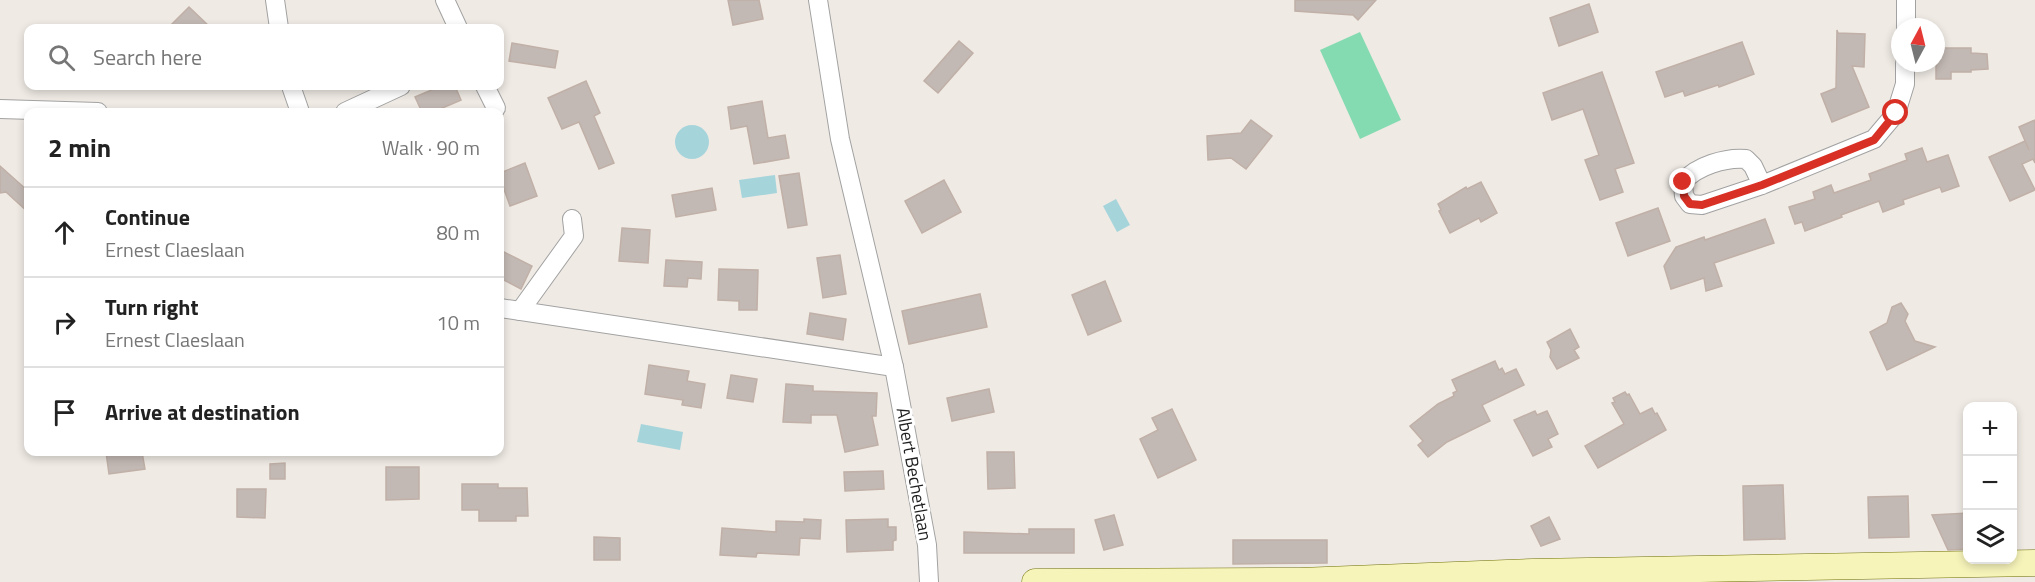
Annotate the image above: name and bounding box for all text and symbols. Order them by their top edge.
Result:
north arrow [1891,18,1945,72]
search box [24,24,504,90]
text: Search here [93,40,202,74]
icon: search [45,41,78,74]
route start [1882,99,1908,125]
text: 2 min [48,128,111,167]
text: Walk · 90 m [382,132,480,163]
route end [1669,168,1695,194]
text: Continue [105,200,190,234]
icon: ahead [48,216,81,249]
text: 80 m [436,217,480,248]
text: Ernest Claeslaan [105,234,245,265]
text: Turn right [105,290,199,324]
icon: right [48,306,81,339]
text: 10 m [436,307,480,338]
text: Ernest Claeslaan [105,324,245,355]
text: Arrive at destination [105,395,300,429]
icon: arrive [48,396,81,429]
map controls [1963,402,2017,564]
button: + [1963,402,2017,456]
street label: Albert Bechetlaan [889,405,939,543]
button: − [1963,456,2017,510]
button: layers [1963,510,2017,564]

